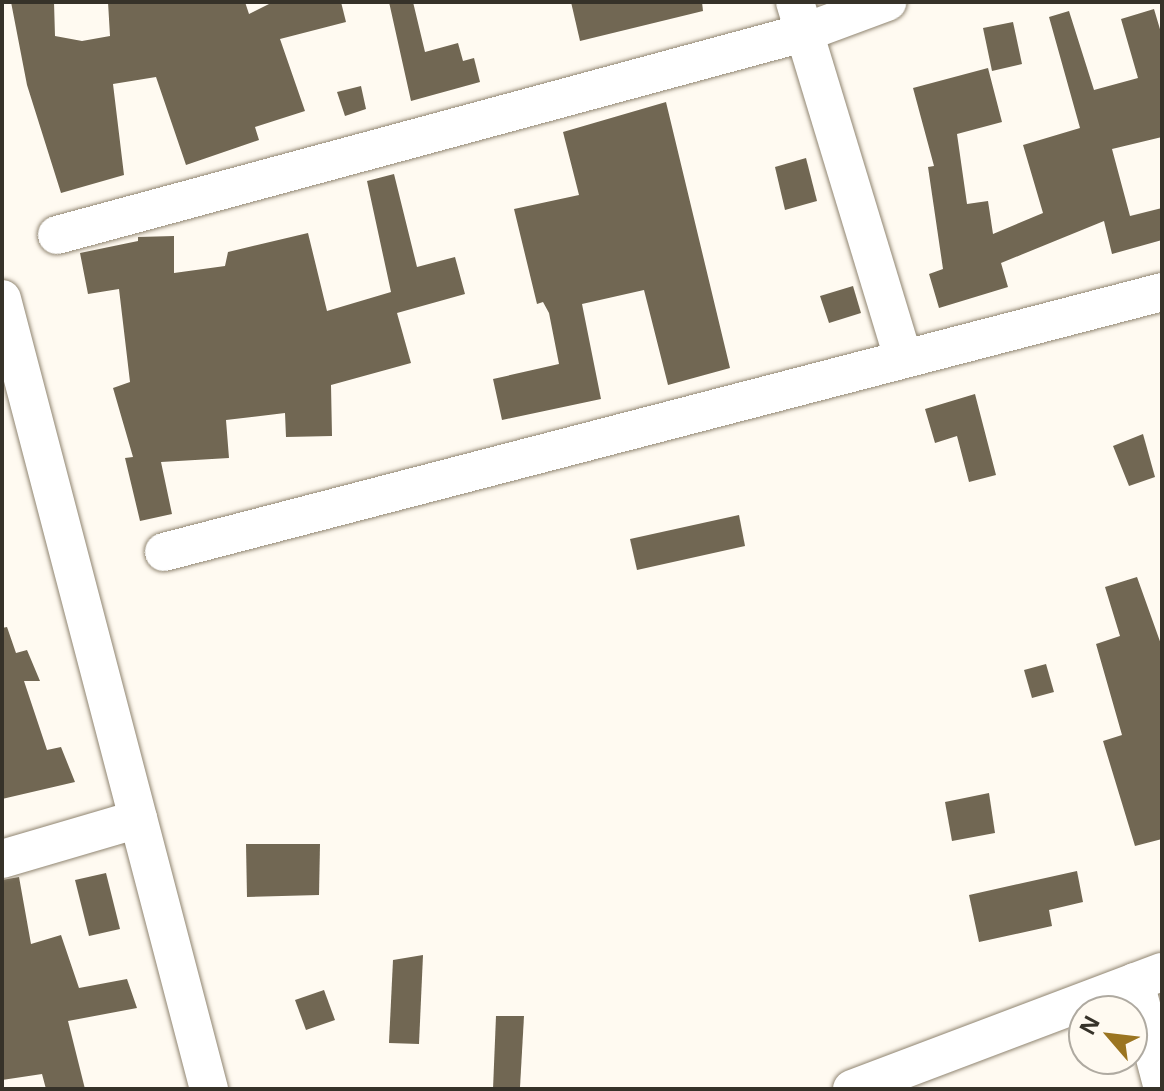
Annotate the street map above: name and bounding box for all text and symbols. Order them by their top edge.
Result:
north arrow [1068,995,1148,1075]
text: N [1071,1010,1106,1040]

